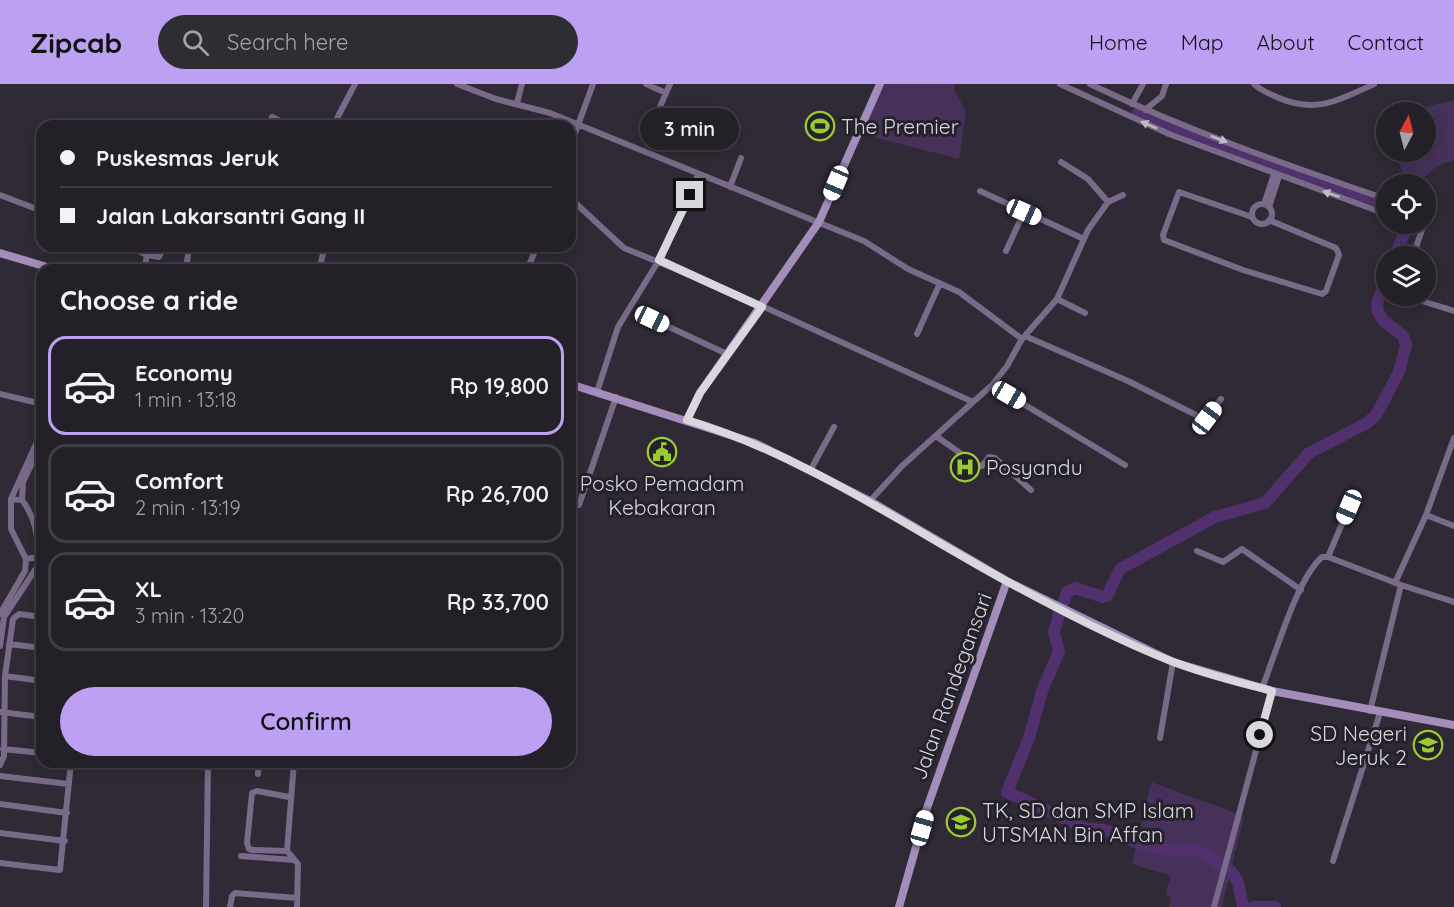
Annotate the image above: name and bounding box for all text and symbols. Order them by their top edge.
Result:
search box [158,15,578,69]
text: Zipcab [30,25,122,60]
icon: search [179,26,212,59]
text: Search here [227,28,349,56]
text: Home [1089,29,1148,55]
text: Map [1181,29,1224,55]
text: About [1257,29,1315,55]
text: Contact [1348,29,1424,55]
north arrow [1376,102,1436,162]
map controls [1376,102,1436,306]
callout: 3 min [640,108,740,150]
sports icon: The Premier [804,110,836,142]
place label: The Premier [841,113,959,139]
text: 3 min [664,116,715,141]
one-way arrow [1140,120,1157,129]
one-way arrow [1210,135,1228,145]
text: Puskesmas Jeruk [96,144,279,172]
car [821,163,851,203]
button: locate [1376,174,1436,234]
route end [676,181,703,208]
one-way arrow [1322,189,1340,199]
car [1004,196,1044,228]
text: Jalan Lakarsantri Gang II [96,202,365,230]
button: layers [1376,246,1436,306]
text: Choose a ride [60,283,238,317]
car [632,303,672,335]
icon: car [63,359,117,413]
text: Economy [135,359,233,387]
text: Rp 19,800 [450,372,549,400]
car [989,378,1029,412]
text: 1 min · 13:18 [135,387,237,412]
car [1189,398,1225,438]
public building icon: Posko Pemadam Kebakaran [646,436,678,468]
hospital icon: Posyandu [949,451,981,483]
place label: Posyandu [986,454,1083,480]
icon: car [63,467,117,521]
text: Comfort [135,467,224,495]
place label: Posko Pemadam Kebakaran [580,470,744,520]
text: Rp 26,700 [446,480,549,508]
car [1334,487,1364,527]
text: 2 min · 13:19 [135,495,241,520]
icon: car [63,575,117,629]
text: XL [135,575,162,603]
text: Rp 33,700 [447,588,549,616]
street label: Jalan Randegansari [905,589,997,783]
text: 3 min · 13:20 [135,603,244,628]
button: Confirm [60,687,552,756]
place label: SD Negeri Jeruk 2 [1310,720,1407,770]
route start [1246,721,1273,748]
school or university icon: SD Negeri Jeruk 2 [1412,729,1444,761]
place label: TK, SD dan SMP Islam UTSMAN Bin Affan [982,797,1194,847]
school or university icon: TK, SD dan SMP Islam UTSMAN Bin Affan [945,806,977,838]
car [908,808,936,848]

